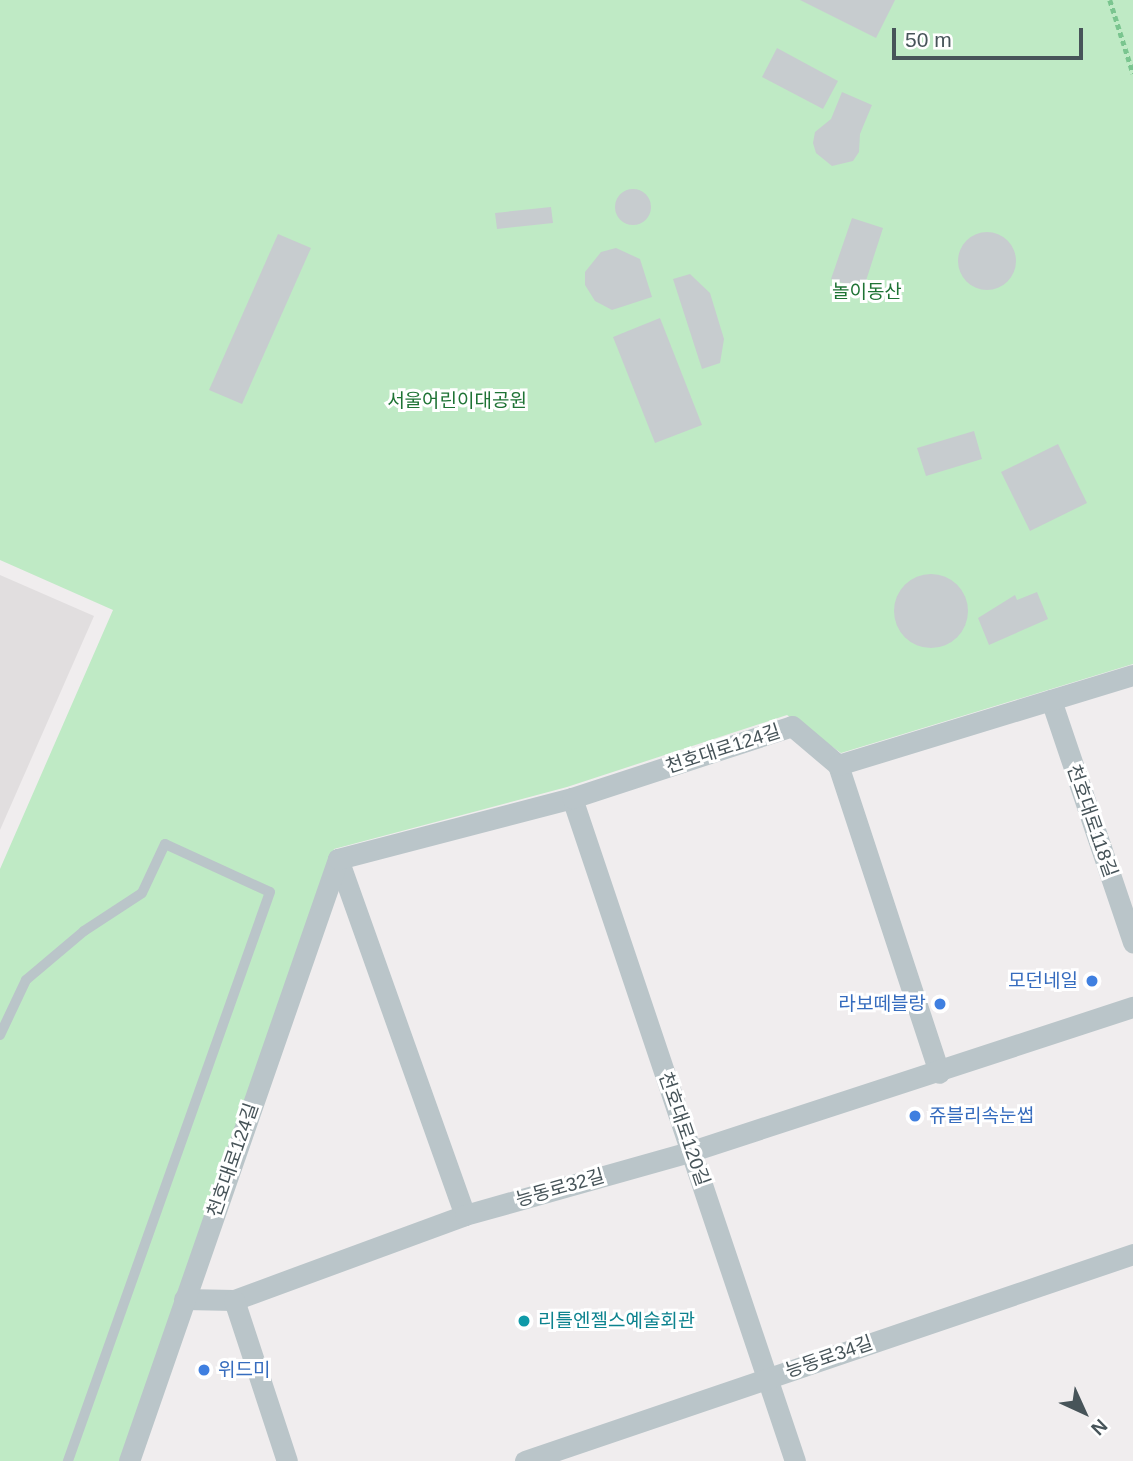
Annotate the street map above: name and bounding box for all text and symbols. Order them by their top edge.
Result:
scale bar [895,14,1086,58]
text: 50 m [905,28,952,51]
park label: 놀이동산 [832,281,902,303]
park label: 서울어린이대공원 [387,390,527,412]
street label: 천호대로124길 [663,720,783,778]
street label: 천호대로118길 [1062,762,1122,880]
place label: 모던네일 [1008,970,1078,992]
marker: 모던네일 [1084,973,1100,989]
place label: 라보떼블랑 [839,993,926,1015]
marker: 라보떼블랑 [932,996,948,1012]
street label: 천호대로120길 [654,1069,714,1189]
street label: 천호대로124길 [203,1100,263,1220]
place label: 쥬블리속눈썹 [929,1105,1034,1127]
marker: 쥬블리속눈썹 [907,1108,923,1124]
street label: 능동로32길 [513,1164,607,1212]
place label: 리틀엔젤스예술회관 [538,1310,695,1332]
marker: 리틀엔젤스예술회관 [516,1313,532,1329]
street label: 능동로34길 [782,1331,876,1383]
place label: 위드미 [218,1359,270,1381]
marker: 위드미 [196,1362,212,1378]
north arrow [1049,1377,1119,1447]
text: N [1087,1415,1111,1439]

